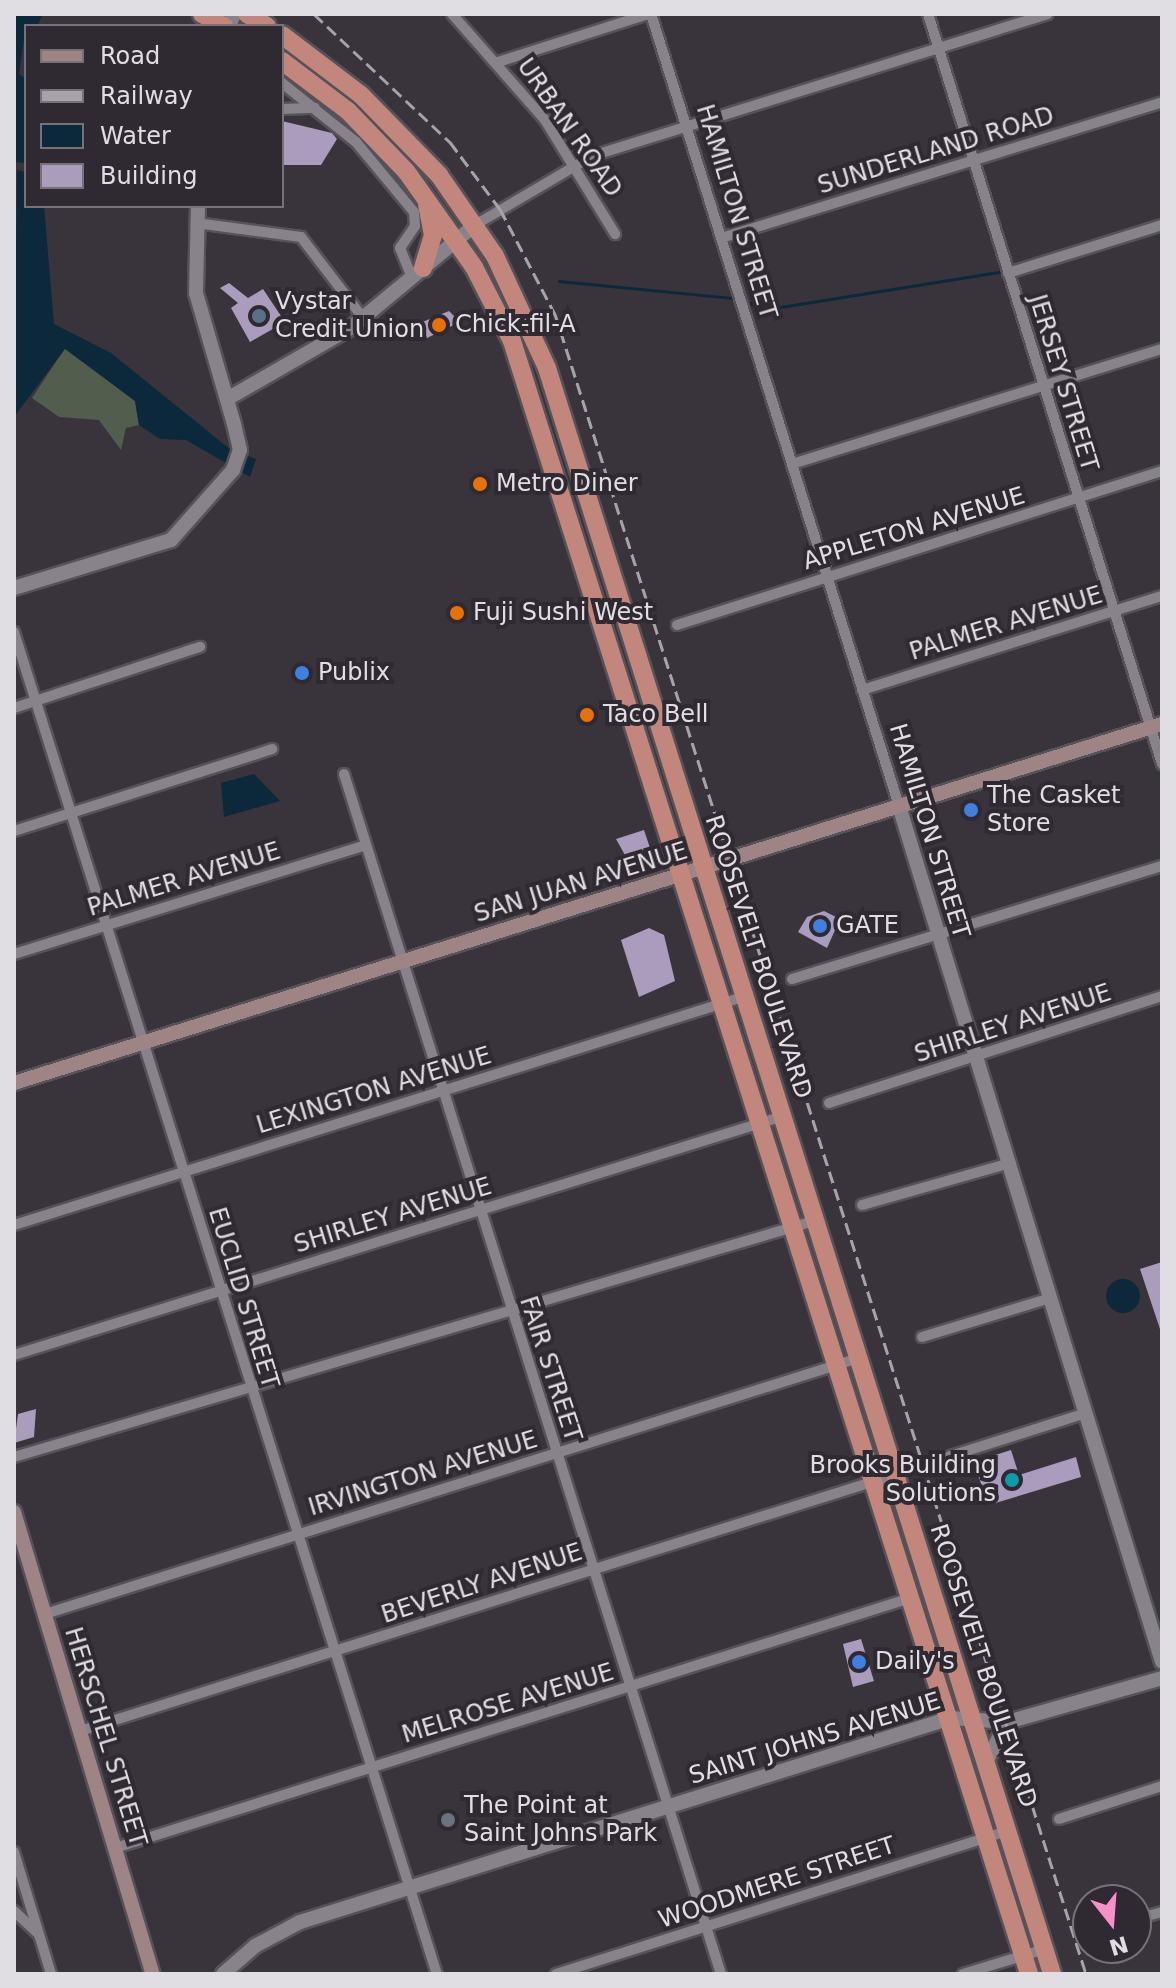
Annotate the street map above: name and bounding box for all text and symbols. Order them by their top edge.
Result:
legend [24,24,284,208]
text: Road [100,42,160,70]
street label: URBAN ROAD [511,53,627,203]
text: Railway [100,82,193,110]
street label: HAMILTON STREET [690,101,782,323]
street label: SUNDERLAND ROAD [814,101,1058,201]
text: Water [100,122,171,150]
text: Building [100,162,197,190]
place label: Vystar Credit Union [275,288,424,344]
street label: JERSEY STREET [1022,291,1104,475]
marker: Vystar Credit Union [250,307,268,325]
place label: Chick-fil-A [455,311,576,339]
marker: Chick-fil-A [430,316,448,334]
place label: Metro Diner [496,470,638,498]
marker: Metro Diner [471,475,489,493]
street label: APPLETON AVENUE [800,482,1028,576]
street label: PALMER AVENUE [906,581,1106,667]
place label: Fuji Sushi West [473,599,653,627]
marker: Fuji Sushi West [448,604,466,622]
place label: Publix [318,659,390,687]
marker: Publix [293,664,311,682]
place label: Taco Bell [603,701,708,729]
marker: Taco Bell [578,706,596,724]
street label: HAMILTON STREET [883,720,975,942]
place label: The Casket Store [987,782,1120,838]
marker: The Casket Store [962,801,980,819]
street label: ROOSEVELT BOULEVARD [699,812,817,1102]
street label: PALMER AVENUE [84,837,284,923]
street label: SAN JUAN AVENUE [471,837,691,929]
place label: GATE [836,912,899,940]
marker: GATE [811,917,829,935]
street label: SHIRLEY AVENUE [911,979,1115,1069]
street label: LEXINGTON AVENUE [253,1042,495,1140]
street label: SHIRLEY AVENUE [291,1172,495,1260]
street label: EUCLID STREET [202,1204,284,1392]
street label: FAIR STREET [513,1293,587,1445]
street label: IRVINGTON AVENUE [305,1425,541,1523]
place label: Brooks Building Solutions [809,1452,996,1508]
marker: Brooks Building Solutions [1003,1471,1021,1489]
street label: ROOSEVELT BOULEVARD [924,1521,1042,1811]
street label: BEVERLY AVENUE [378,1538,586,1630]
street label: HERSCHEL STREET [58,1624,152,1850]
place label: Daily's [875,1648,955,1676]
marker: Daily's [850,1653,868,1671]
street label: MELROSE AVENUE [399,1658,617,1750]
street label: SAINT JOHNS AVENUE [686,1687,944,1791]
place label: The Point at Saint Johns Park [464,1792,657,1848]
marker: The Point at Saint Johns Park [439,1811,457,1829]
street label: WOODMERE STREET [655,1831,899,1935]
north arrow [1072,1884,1152,1964]
text: N [1106,1931,1131,1960]

